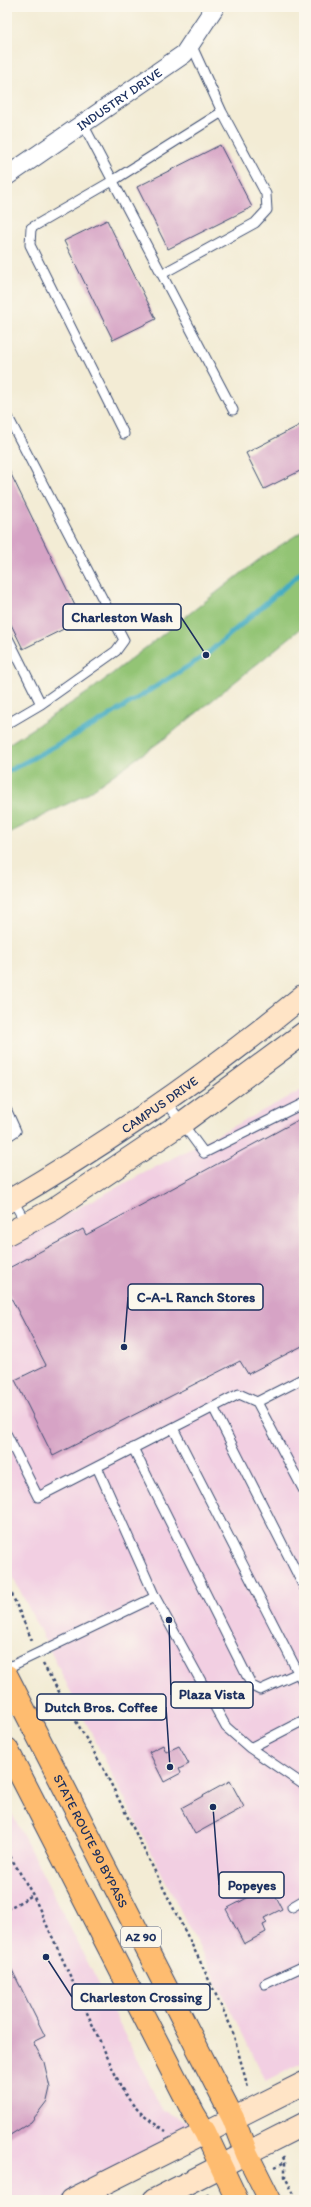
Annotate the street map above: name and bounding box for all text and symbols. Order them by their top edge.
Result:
street label: INDUSTRY DRIVE [74,64,164,133]
callout: Charleston Wash [63,604,181,630]
text: Charleston Wash [71,609,174,626]
street label: CAMPUS DRIVE [118,1073,200,1136]
callout: C-A-L Ranch Stores [128,1284,263,1310]
text: C-A-L Ranch Stores [137,1289,255,1306]
callout: Plaza Vista [171,1682,253,1708]
text: Plaza Vista [179,1686,246,1703]
callout: Dutch Bros. Coffee [37,1694,166,1720]
text: Dutch Bros. Coffee [44,1699,158,1716]
street label: STATE ROUTE 90 BYPASS [51,1771,132,1910]
callout: Popeyes [219,1872,284,1898]
text: Popeyes [228,1877,276,1894]
road number: AZ 90 [121,1927,161,1947]
callout: Charleston Crossing [72,1984,210,2010]
text: Charleston Crossing [80,1989,203,2006]

